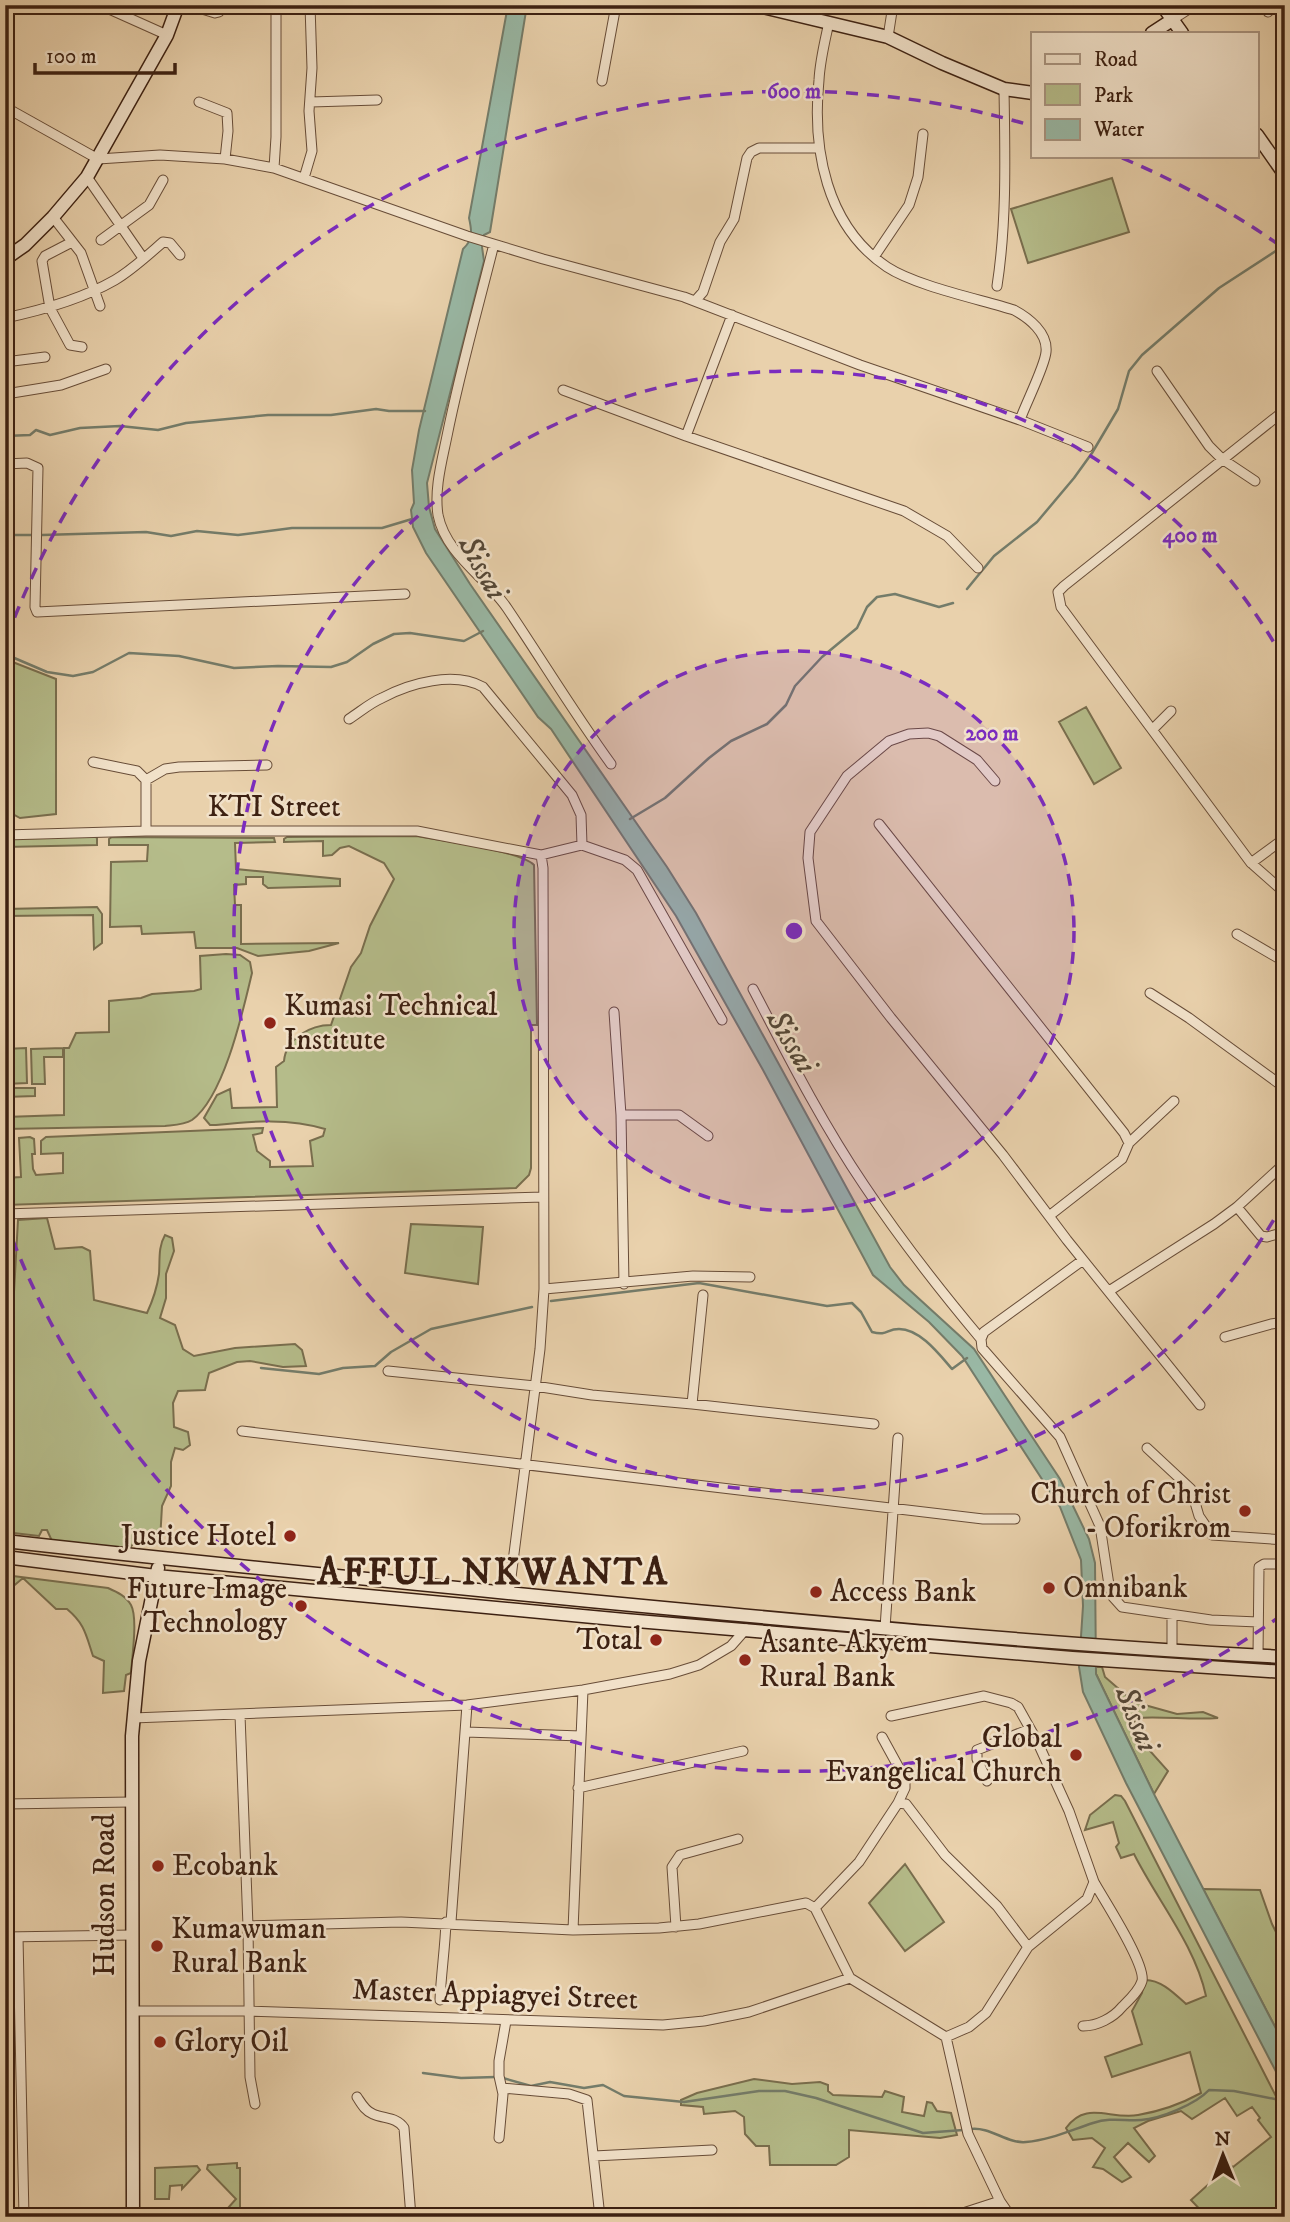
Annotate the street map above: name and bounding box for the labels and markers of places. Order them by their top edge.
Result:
centre of rings [782,919,806,943]
place label: Kumasi Technical Institute [284,988,498,1059]
marker: Kumasi Technical Institute [262,1015,278,1031]
place label: Church of Christ - Oforikrom [1030,1476,1231,1547]
marker: Church of Christ - Oforikrom [1237,1503,1253,1519]
place label: Justice Hotel [118,1518,276,1555]
marker: Justice Hotel [282,1528,298,1544]
place label: Omnibank [1063,1570,1188,1607]
place label: Future Image Technology [126,1571,288,1642]
place label: Access Bank [830,1574,976,1611]
marker: Omnibank [1041,1580,1057,1596]
marker: Access Bank [808,1584,824,1600]
marker: Future Image Technology [293,1598,309,1614]
place label: Total [577,1622,642,1659]
place label: Asante Akyem Rural Bank [759,1625,928,1696]
marker: Total [648,1632,664,1648]
marker: Asante Akyem Rural Bank [737,1652,753,1668]
place label: Global Evangelical Church [825,1720,1062,1791]
marker: Global Evangelical Church [1068,1747,1084,1763]
place label: Ecobank [172,1848,278,1885]
marker: Ecobank [150,1858,166,1874]
place label: Kumawuman Rural Bank [171,1911,326,1982]
marker: Kumawuman Rural Bank [149,1938,165,1954]
place label: Glory Oil [174,2024,288,2061]
marker: Glory Oil [152,2034,168,2050]

